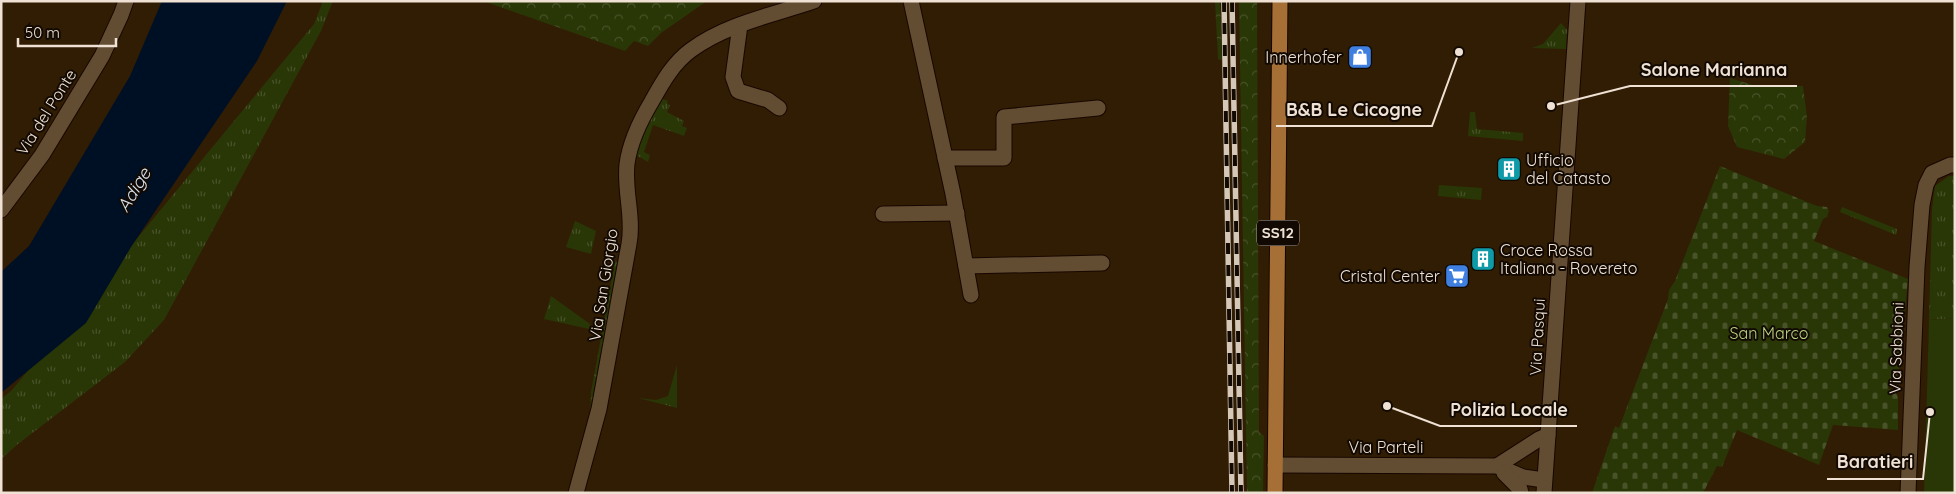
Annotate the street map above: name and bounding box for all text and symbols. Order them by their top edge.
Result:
scale bar [18,15,115,47]
text: 50 m [25,23,60,42]
shop icon: Innerhofer [1347,44,1373,70]
place label: Innerhofer [1265,47,1342,67]
callout: Salone Marianna [1630,53,1797,86]
text: Salone Marianna [1641,58,1787,81]
street label: Via del Ponte [12,65,80,159]
callout: B&B Le Cicogne [1276,93,1432,126]
text: B&B Le Cicogne [1286,98,1422,121]
place label: Ufficio del Catasto [1526,150,1611,188]
building icon: Ufficio del Catasto [1496,156,1522,182]
water label: Adige [111,163,156,216]
road number: SS12 [1257,220,1299,246]
street label: Via San Giorgio [584,227,622,343]
place label: Croce Rossa Italiana - Rovereto [1500,240,1637,278]
building icon: Croce Rossa Italiana - Rovereto [1470,246,1496,272]
supermarket icon: Cristal Center [1444,263,1470,289]
place label: Cristal Center [1340,266,1440,286]
street label: Via Pasqui [1525,298,1549,376]
street label: Via Sabbioni [1884,302,1908,394]
park label: San Marco [1730,323,1809,343]
callout: Polizia Locale [1440,393,1577,426]
text: Polizia Locale [1450,398,1568,421]
street label: Via Parteli [1349,437,1423,457]
callout: Baratieri [1827,446,1923,479]
text: Baratieri [1837,450,1913,473]

